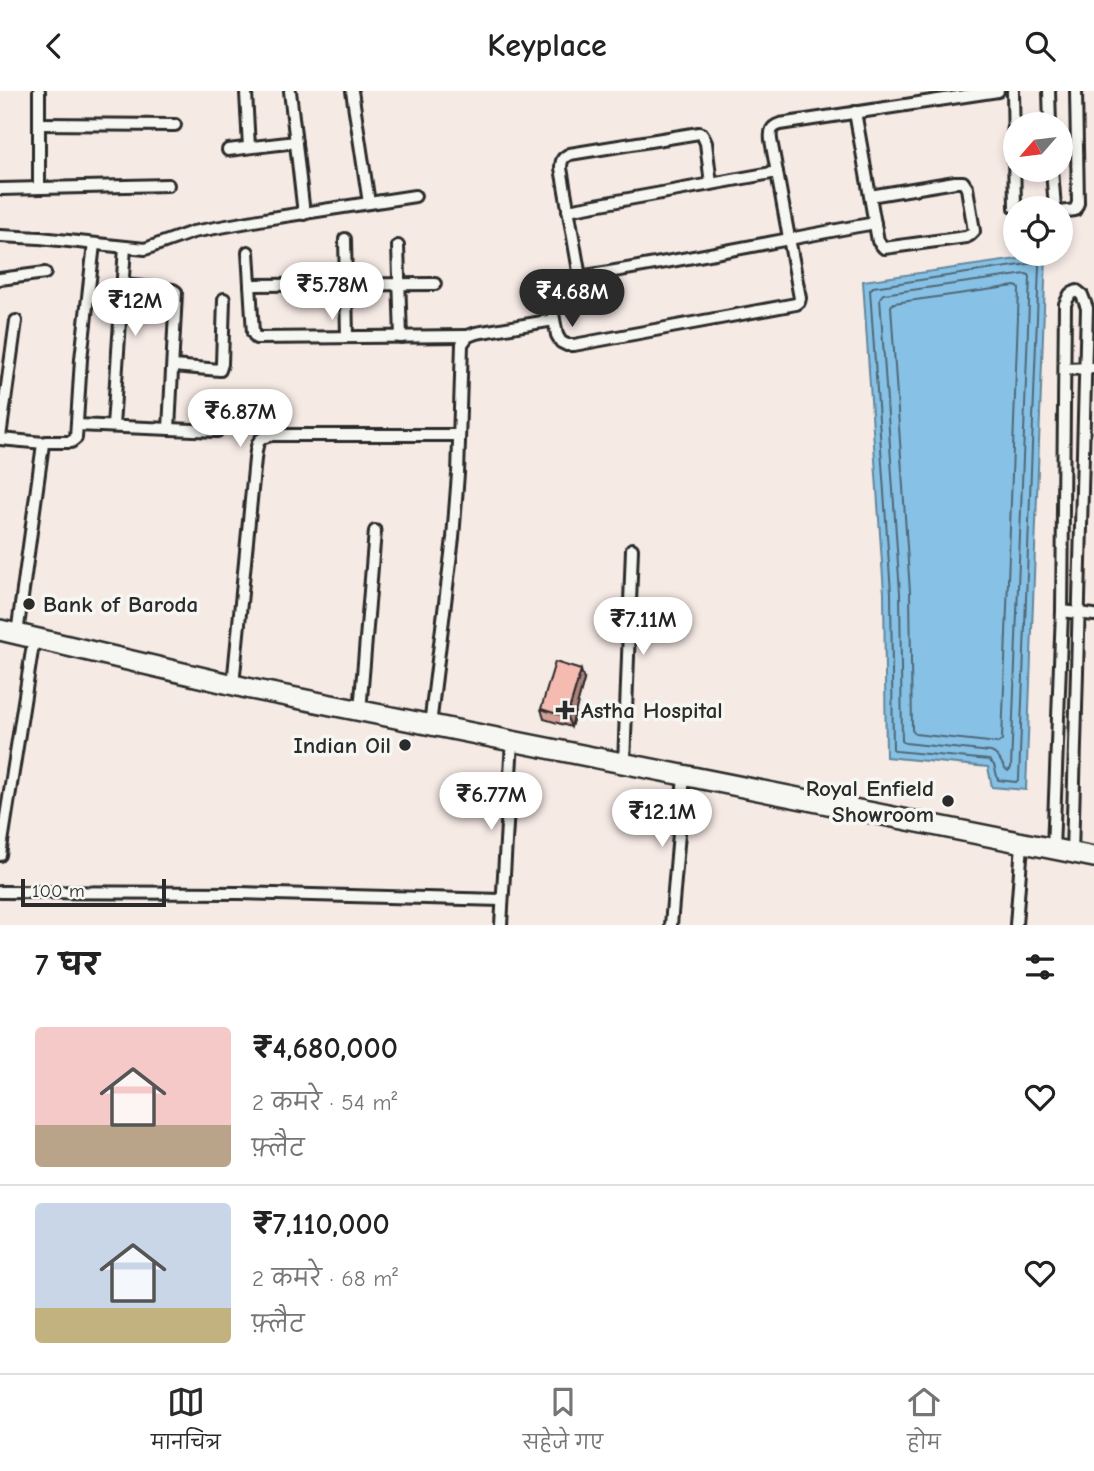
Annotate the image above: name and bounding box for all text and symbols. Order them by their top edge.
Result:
icon: back [35,27,73,65]
text: Keyplace [487,27,607,64]
icon: search [1021,27,1059,65]
north arrow [1003,112,1073,182]
map controls [1003,112,1073,266]
button: locate [1003,196,1073,266]
pin: ₹5.78M [275,263,389,322]
pin: ₹4.68M [515,269,629,329]
text: ₹5.78M [296,271,368,298]
text: ₹4.68M [535,278,609,305]
pin: ₹12M [94,279,176,338]
text: ₹12M [108,287,162,314]
pin: ₹6.87M [183,389,297,449]
text: ₹6.87M [204,398,276,425]
place label: Bank of Baroda [43,591,198,618]
marker: Bank of Baroda [21,596,37,612]
pin: ₹7.11M [586,597,700,657]
text: ₹7.11M [610,606,676,633]
place label: Astha Hospital [581,697,723,724]
marker: Astha Hospital [555,700,575,720]
place label: Indian Oil [294,732,391,759]
marker: Indian Oil [397,737,413,753]
pin: ₹6.77M [434,773,548,832]
place label: Royal Enfield Showroom [806,775,934,828]
text: ₹6.77M [455,781,527,808]
pin: ₹12.1M [605,789,719,849]
marker: Royal Enfield Showroom [940,793,956,809]
text: ₹12.1M [628,798,696,825]
scale bar [21,876,166,908]
text: 100 m [32,880,85,902]
text: 7 घर [35,948,99,983]
icon: filters [1021,948,1059,986]
text: ₹4,680,000 [252,1031,398,1066]
icon: home [91,1055,175,1139]
icon: heart [1021,1078,1059,1116]
text: 2 कमरे · 54 m² [252,1089,397,1116]
text: फ़्लैट [252,1135,304,1162]
text: ₹7,110,000 [252,1207,390,1242]
icon: home [91,1231,175,1315]
icon: heart [1021,1254,1059,1292]
text: 2 कमरे · 68 m² [252,1265,398,1292]
text: फ़्लैट [252,1311,304,1338]
tab: मानचित्र [151,1383,221,1463]
tab: सहेजे गए [523,1383,603,1463]
tab: होम [905,1383,943,1463]

